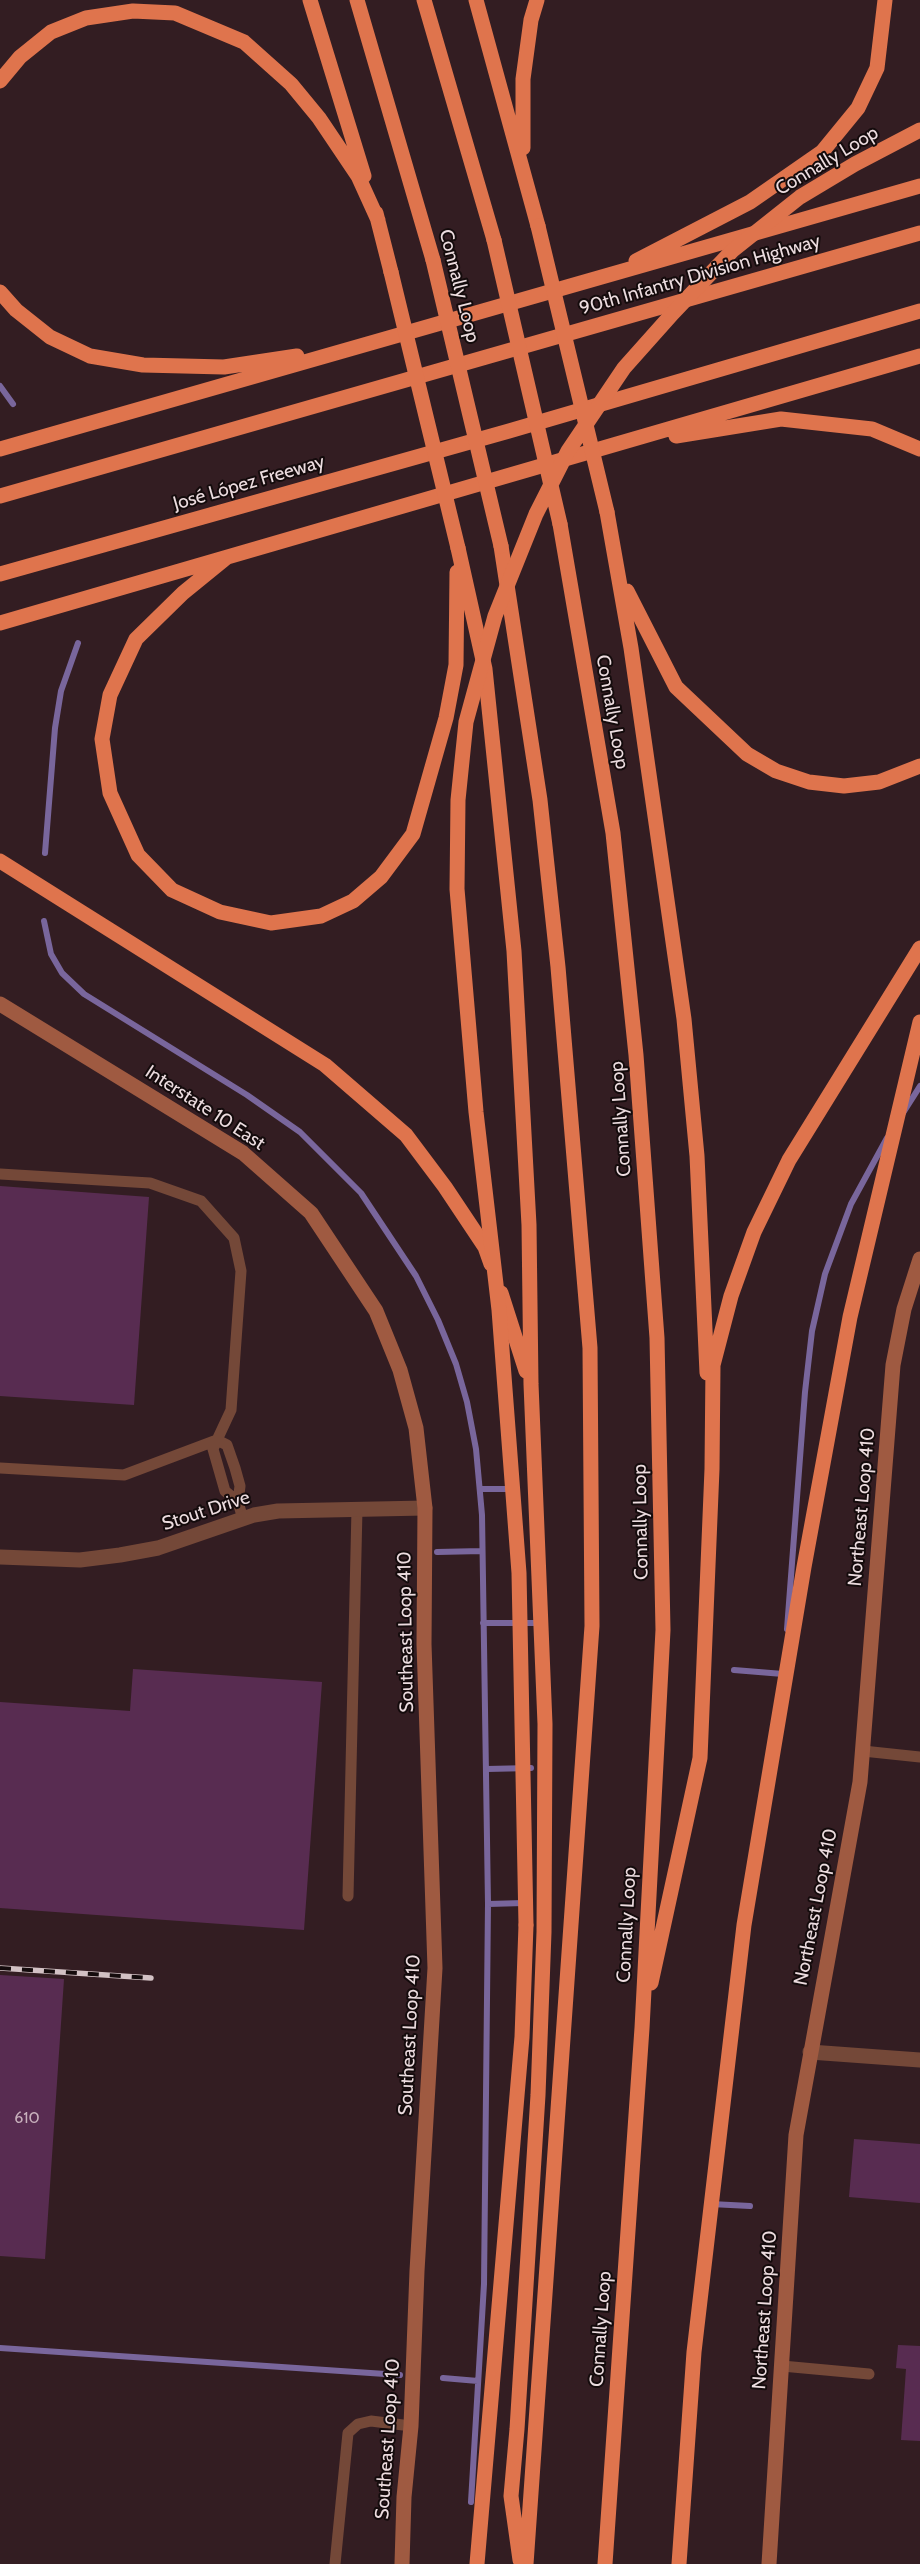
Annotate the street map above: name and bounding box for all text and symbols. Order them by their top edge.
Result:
street label: Connally Loop [772,121,882,201]
street label: Connally Loop [434,227,484,345]
street label: 90th Infantry Division Highway [577,230,823,320]
street label: José López Freeway [171,450,327,516]
street label: Connally Loop [591,653,633,771]
street label: Connally Loop [606,1060,636,1178]
street label: Interstate 10 East [141,1061,269,1155]
street label: Northeast Loop 410 [844,1427,880,1587]
street label: Connally Loop [629,1464,653,1580]
street label: Stout Drive [159,1486,253,1536]
street label: Southeast Loop 410 [393,1551,419,1713]
street label: Northeast Loop 410 [790,1827,842,1987]
street label: Connally Loop [613,1867,641,1983]
street label: Southeast Loop 410 [394,1954,426,2116]
house number: 610 [14,2108,40,2128]
street label: Northeast Loop 410 [748,2230,782,2390]
street label: Connally Loop [586,2270,616,2388]
street label: Southeast Loop 410 [371,2358,405,2520]

